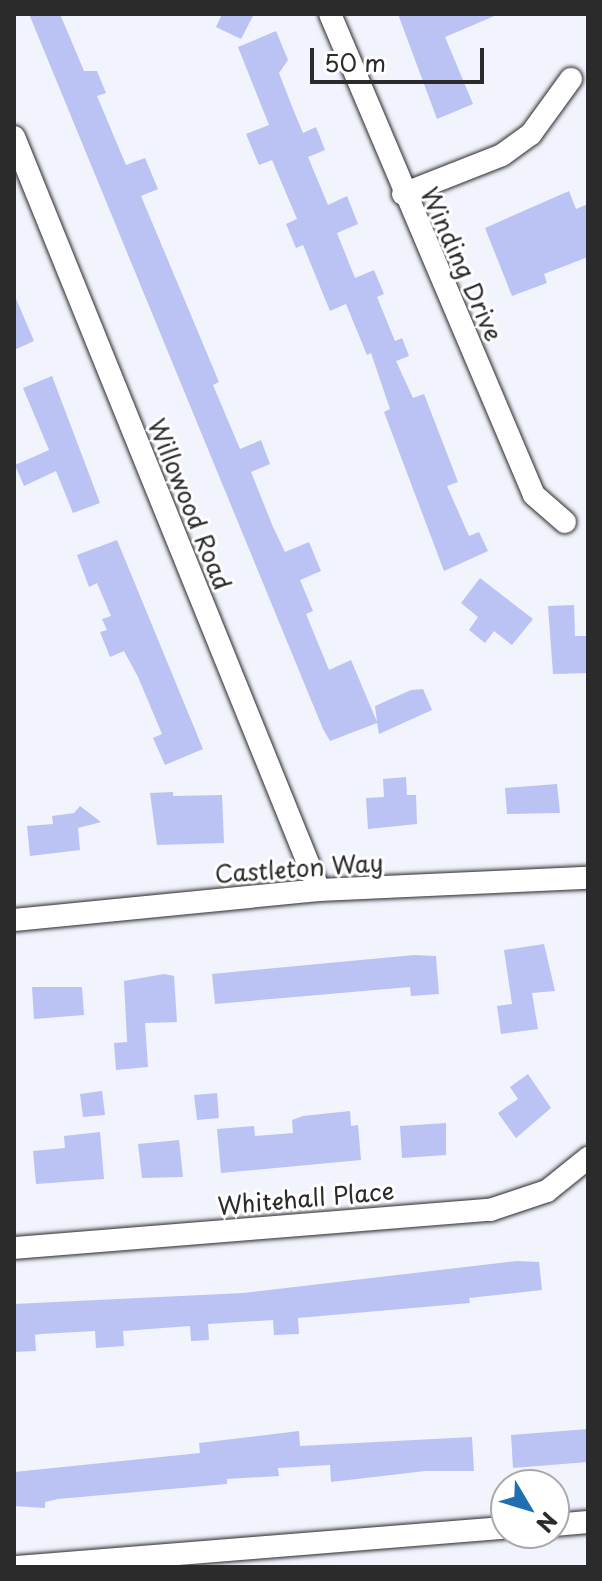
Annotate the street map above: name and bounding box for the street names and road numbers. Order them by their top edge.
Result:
street label: Winding Drive [415,182,509,346]
street label: Willowood Road [142,414,238,594]
street label: Castleton Way [214,848,384,888]
street label: Whitehall Place [216,1176,396,1220]

